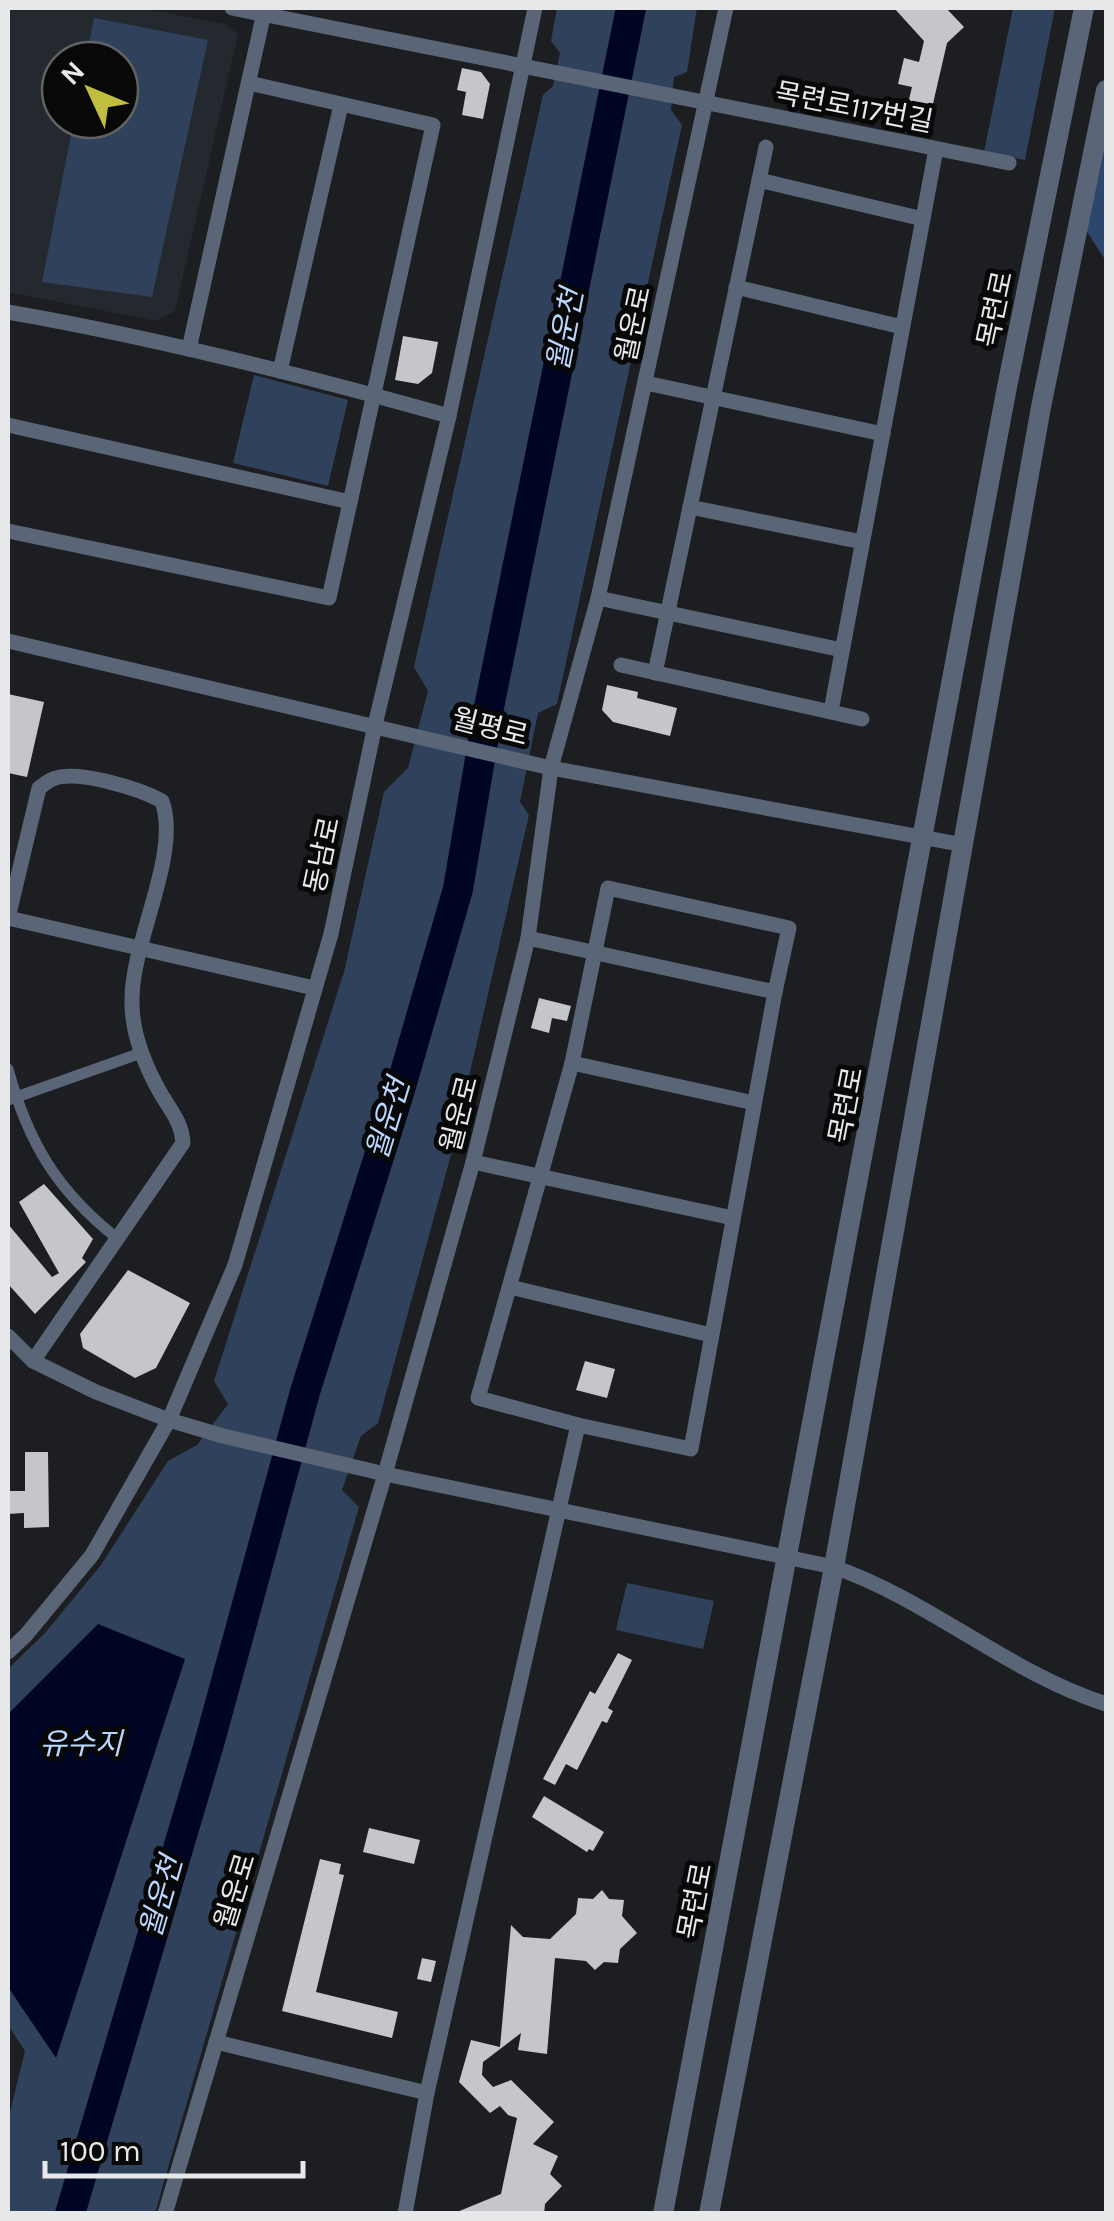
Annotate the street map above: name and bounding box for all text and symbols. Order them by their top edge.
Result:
north arrow [40,40,140,140]
text: N [54,54,91,92]
street label: 목련로117번길 [772,75,936,139]
street label: 목련로 [971,268,1019,350]
water label: 월운천 [539,283,591,374]
street label: 월운로 [609,283,657,365]
street label: 월평로 [449,702,531,752]
street label: 동남로 [298,814,346,896]
street label: 목련로 [822,1064,870,1146]
water label: 월운천 [359,1071,418,1164]
street label: 월운로 [434,1073,484,1155]
water label: 유수지 [40,1726,125,1762]
water label: 월운천 [132,1849,191,1942]
street label: 월운로 [208,1849,262,1933]
street label: 목련로 [671,1860,719,1942]
scale bar [45,2116,302,2178]
text: 100 m [60,2133,141,2169]

